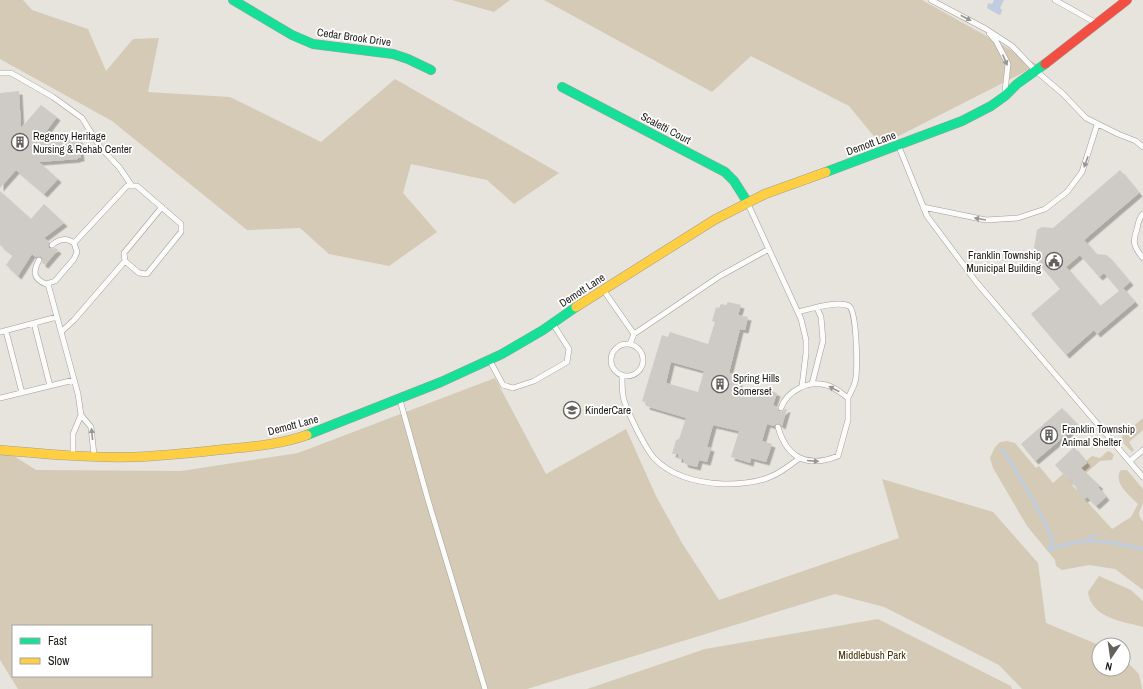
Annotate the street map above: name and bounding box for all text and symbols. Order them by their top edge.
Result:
one-way arrow [960,15,971,21]
street label: Cedar Brook Drive [316,25,392,49]
one-way arrow [1002,54,1008,66]
street label: Scaletti Court [639,109,694,147]
street label: Demott Lane [844,128,898,158]
place label: Regency Heritage Nursing & Rehab Center [33,129,132,156]
building icon: Regency Heritage Nursing & Rehab Center [10,132,30,152]
one-way arrow [1082,156,1088,168]
one-way arrow [974,215,986,221]
place label: Franklin Township Municipal Building [966,248,1041,275]
public building icon: Franklin Township Municipal Building [1044,251,1064,271]
street label: Demott Lane [557,270,607,310]
place label: Spring Hills Somerset [733,371,780,398]
building icon: Spring Hills Somerset [710,374,730,394]
one-way arrow [828,385,840,392]
school or university icon: KinderCare [562,400,582,420]
place label: KinderCare [585,403,631,417]
street label: Demott Lane [266,412,320,438]
place label: Franklin Township Animal Shelter [1061,422,1135,449]
building icon: Franklin Township Animal Shelter [1039,425,1059,445]
one-way arrow [89,428,95,440]
one-way arrow [807,457,819,464]
legend [12,625,152,677]
text: Fast [48,633,67,649]
north arrow [1091,637,1131,677]
park label: Middlebush Park [838,648,906,662]
text: Slow [48,653,70,669]
text: N [1104,659,1113,674]

